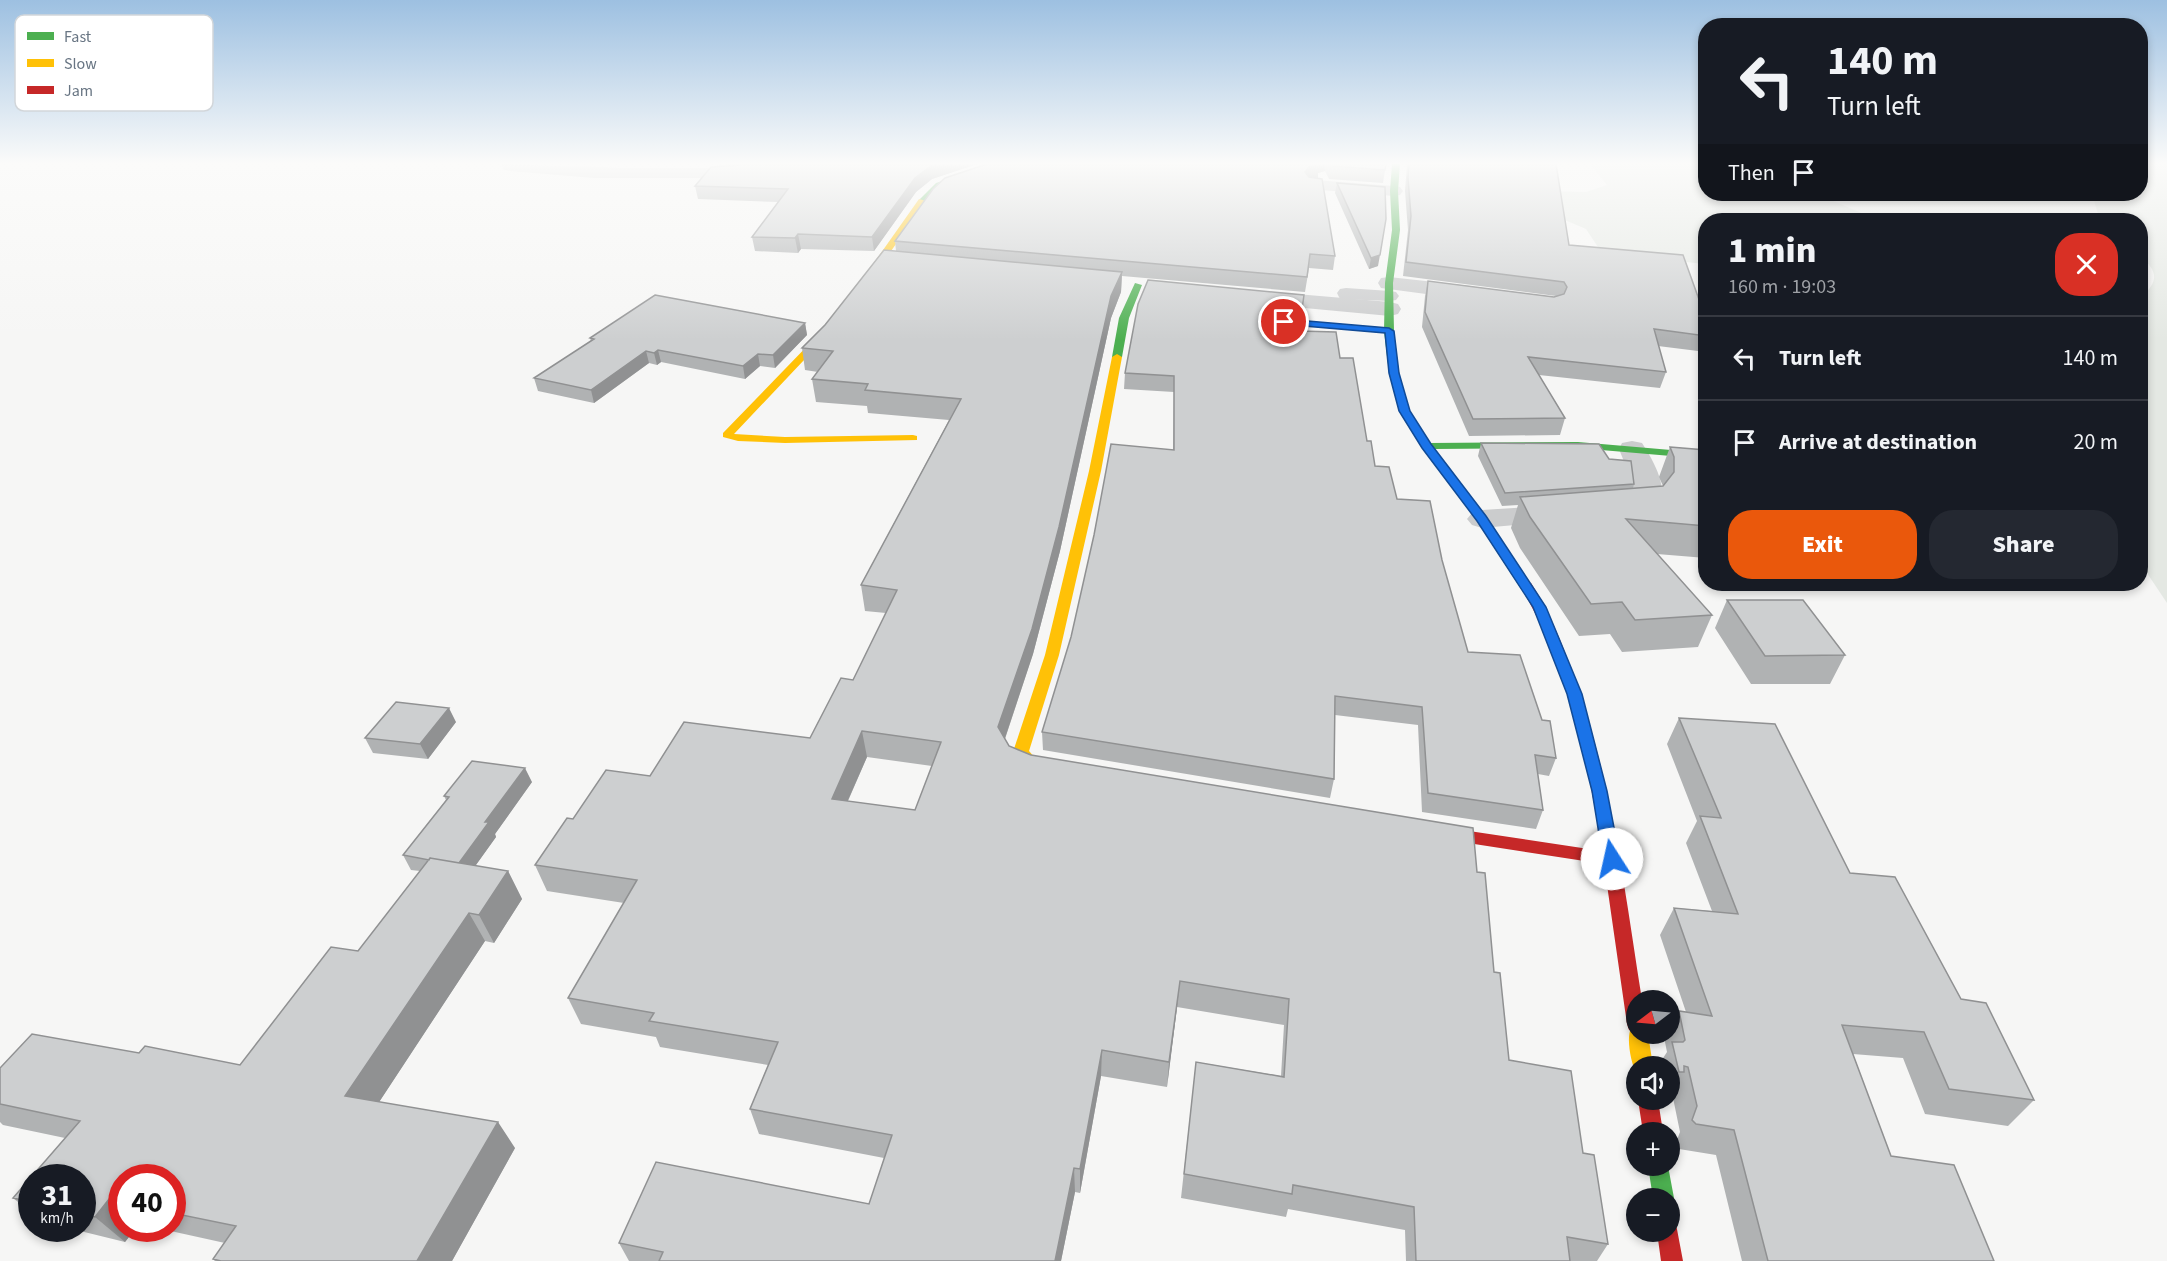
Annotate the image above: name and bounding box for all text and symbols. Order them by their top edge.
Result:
legend [15,15,213,111]
text: Fast [64,26,92,48]
text: 140 m [1827,31,1938,91]
icon: left [1728,42,1806,120]
text: Slow [64,53,97,75]
text: Jam [64,80,93,102]
text: Turn left [1827,87,1921,126]
icon: arrive [1787,156,1820,189]
text: Then [1728,157,1775,189]
text: 1 min [1728,225,1816,276]
button: close [2055,233,2118,296]
text: 160 m · 19:03 [1728,273,1836,301]
pin [1258,296,1309,347]
icon: arrive [1267,305,1300,338]
icon: left [1728,342,1761,375]
text: Turn left [1779,342,1861,374]
text: 140 m [2063,342,2118,374]
icon: arrive [1728,426,1761,459]
text: Arrive at destination [1779,426,1977,458]
text: 20 m [2073,426,2118,458]
button: Exit [1728,510,1917,579]
button: Share [1929,510,2118,579]
position arrow [1580,827,1644,891]
north arrow [1626,990,1680,1044]
map controls [1626,990,1680,1242]
button: sound [1626,1056,1680,1110]
button: + [1626,1122,1680,1176]
speed limit sign: 40 [108,1164,186,1242]
text: 31 [41,1174,73,1217]
button: − [1626,1188,1680,1242]
text: km/h [40,1208,74,1229]

